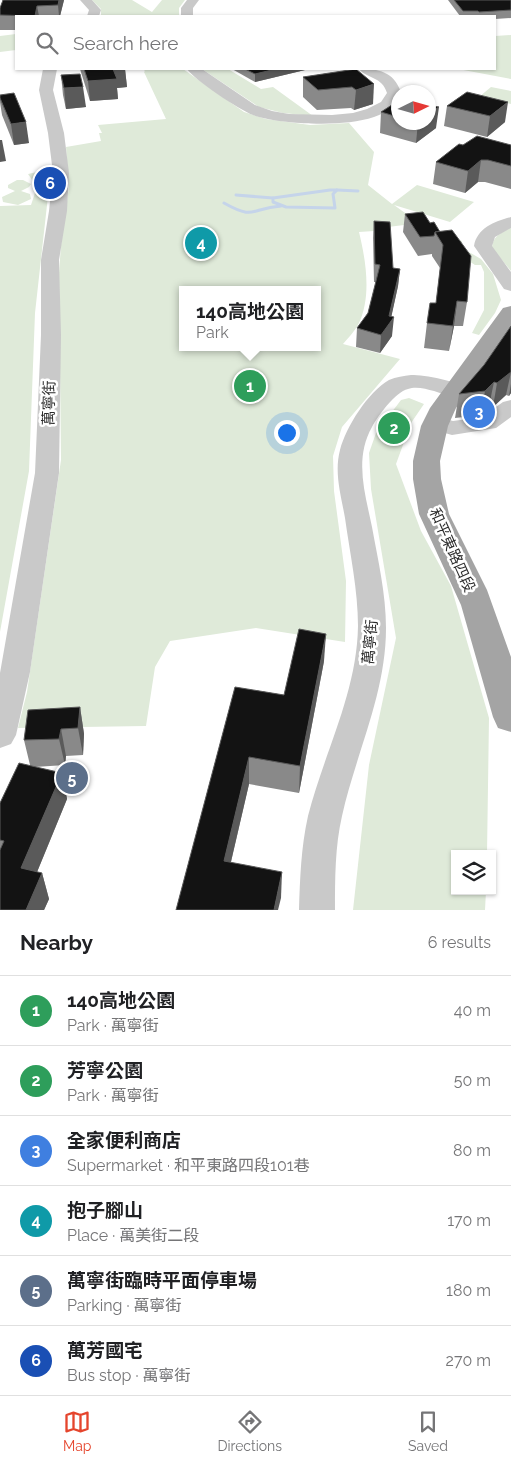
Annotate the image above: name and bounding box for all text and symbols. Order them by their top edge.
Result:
search box [15,15,496,70]
icon: search [33,29,61,57]
text: Search here [73,32,179,54]
north arrow [391,85,436,130]
pin: 6 [34,164,66,202]
pin: 4 [185,224,217,262]
popup [179,286,321,351]
text: 140高地公園 [196,300,304,322]
text: Park [196,323,229,342]
pin: 1 [234,367,266,405]
street label: 萬寧街 [40,380,58,426]
pin: 3 [463,393,495,431]
pin: 2 [378,409,410,447]
your location [274,420,300,446]
street label: 和平東路四段 [425,505,479,595]
street label: 萬寧街 [359,619,381,665]
pin: 5 [56,759,88,797]
map controls [451,850,496,895]
button: layers [451,850,496,895]
text: Nearby [20,930,93,955]
text: 6 results [428,933,491,952]
text: 140高地公園 [67,989,175,1011]
text: 1 [32,1001,40,1020]
text: 40 m [454,1001,491,1020]
text: Park · 萬寧街 [67,1016,159,1035]
text: 芳寧公園 [67,1059,143,1081]
text: 2 [31,1071,41,1090]
text: 50 m [454,1071,491,1090]
text: Park · 萬寧街 [67,1086,159,1105]
text: 全家便利商店 [67,1129,181,1151]
text: 3 [32,1141,40,1160]
text: 80 m [453,1141,491,1160]
text: Supermarket · 和平東路四段101巷 [67,1156,310,1175]
text: 抱子腳山 [67,1199,143,1221]
text: 4 [31,1211,41,1230]
text: 170 m [447,1211,491,1230]
text: Place · 萬美街二段 [67,1226,199,1245]
text: 萬寧街臨時平面停車場 [67,1269,257,1291]
text: 5 [32,1281,40,1300]
text: 180 m [446,1281,491,1300]
text: Parking · 萬寧街 [67,1296,182,1315]
text: 萬芳國宅 [67,1339,143,1361]
text: 6 [31,1351,41,1370]
text: 270 m [446,1351,491,1370]
text: Bus stop · 萬寧街 [67,1366,191,1385]
tab: Map [63,1408,91,1454]
tab: Directions [217,1408,282,1454]
tab: Saved [408,1408,448,1454]

